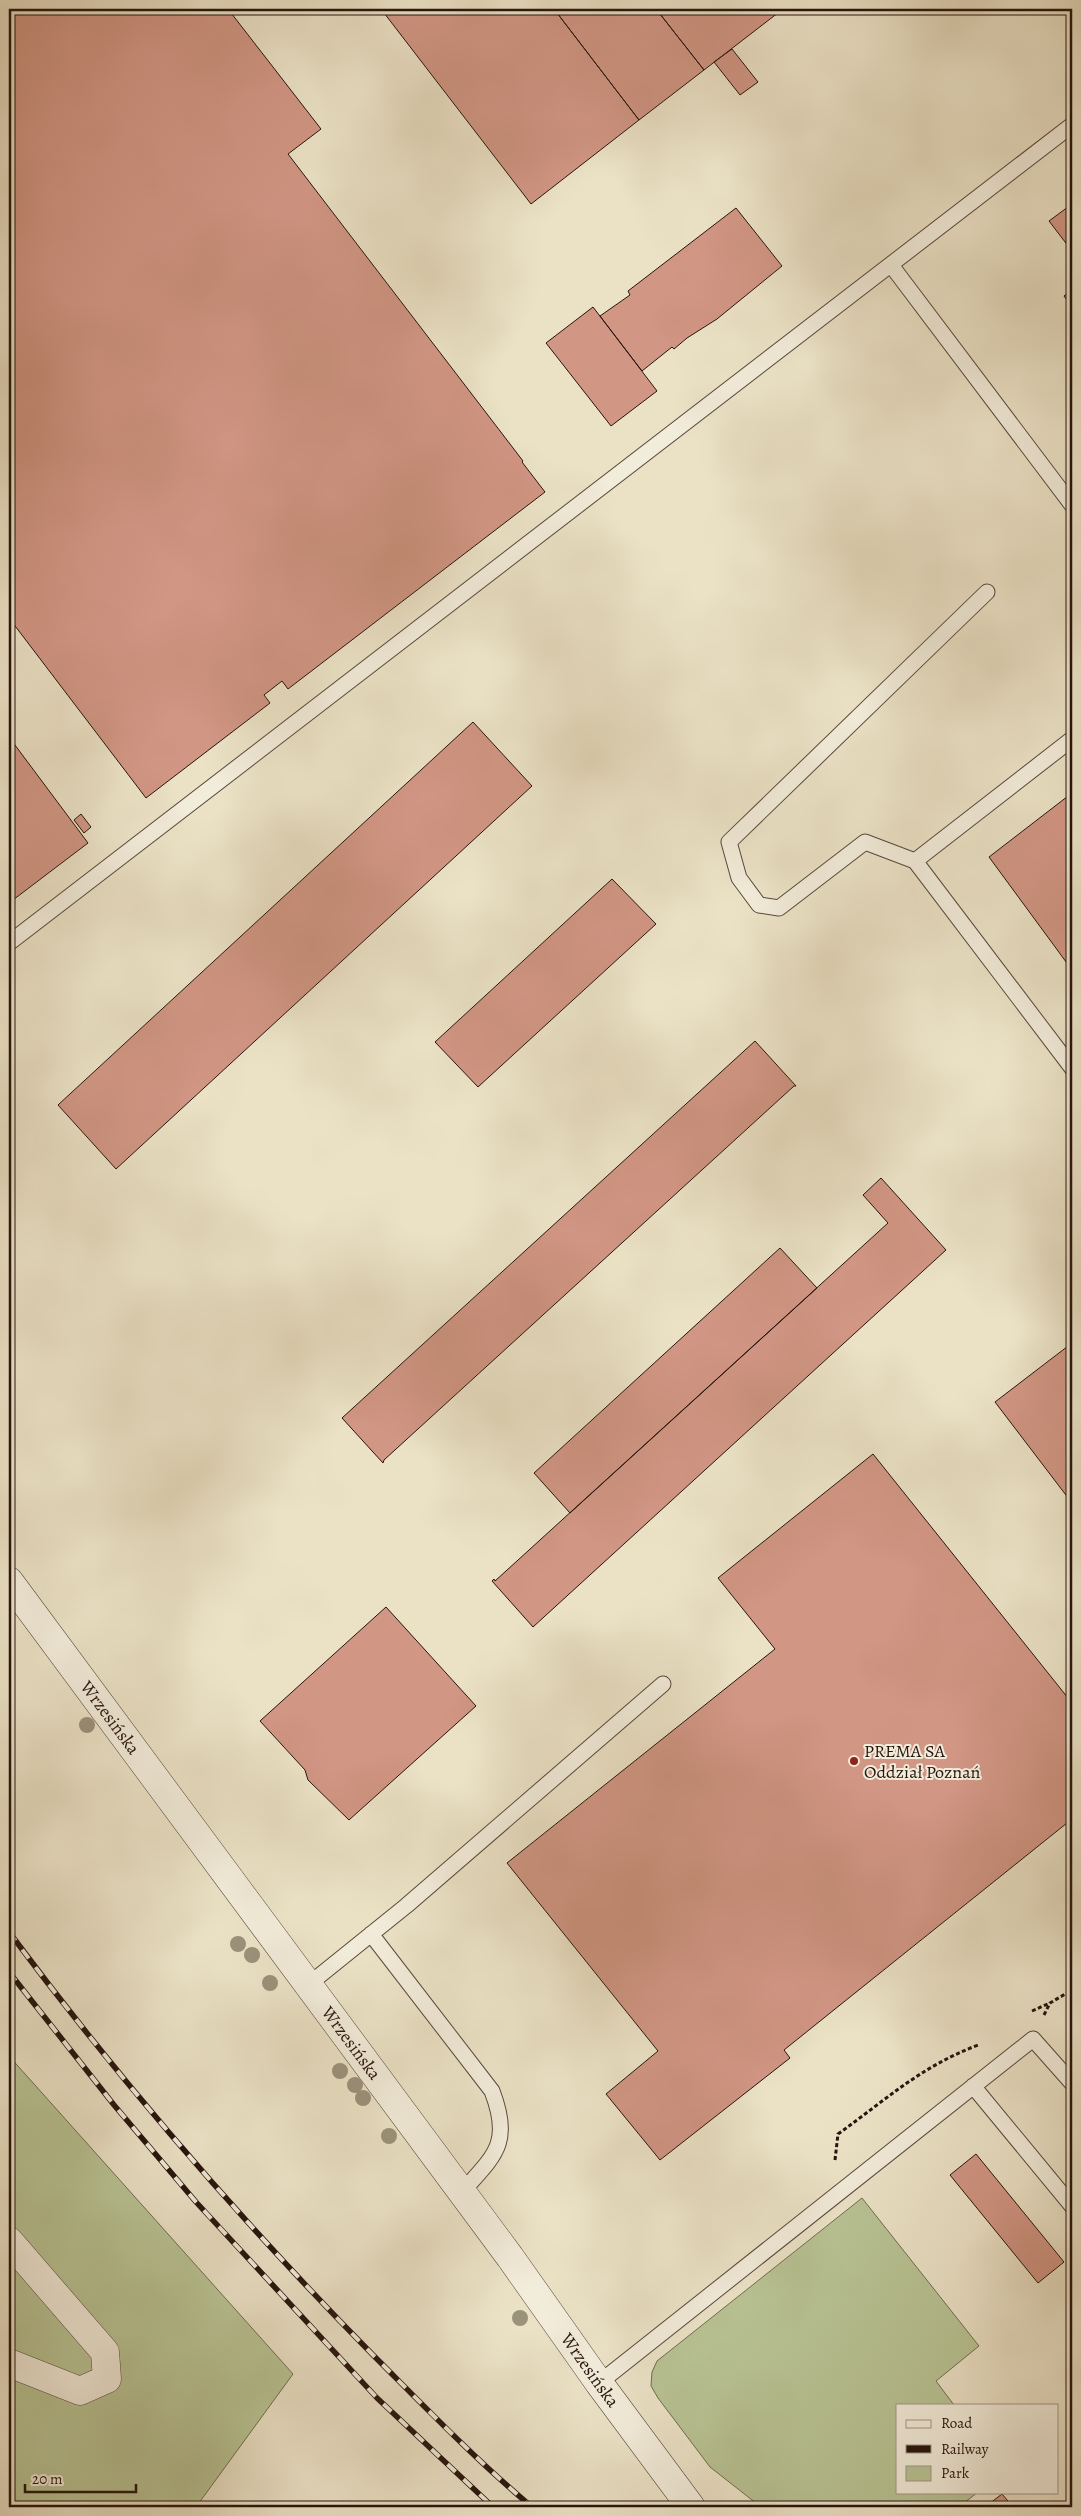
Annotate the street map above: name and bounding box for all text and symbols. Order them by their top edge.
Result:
street label: Wrzesińska [74,1675,146,1760]
place label: PREMA SA Oddział Poznań [864,1739,981,1784]
marker: PREMA SA Oddział Poznań [848,1755,860,1767]
street label: Wrzesińska [316,2000,387,2085]
street label: Wrzesińska [555,2327,625,2413]
legend [896,2404,1058,2494]
text: Road [941,2413,973,2433]
text: Railway [941,2439,989,2459]
scale bar [25,2461,136,2493]
text: Park [941,2463,970,2483]
text: 20 m [32,2469,63,2489]

